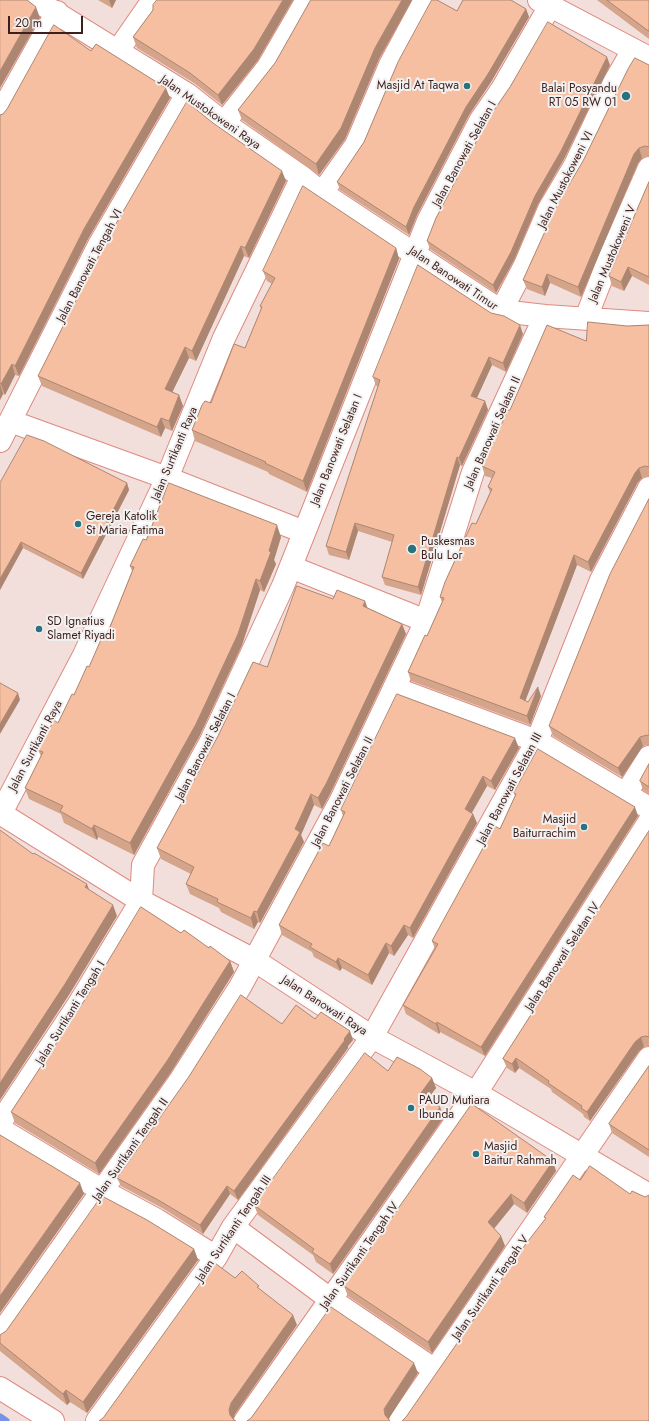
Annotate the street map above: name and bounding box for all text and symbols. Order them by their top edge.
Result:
scale bar [10,8,85,34]
text: 20 m [15,14,42,32]
street label: Jalan Mustokoweni Raya [157,73,263,153]
place label: Masjid At Taqwa [377,79,459,93]
marker: Masjid At Taqwa [462,81,472,91]
place label: Balai Posyandu RT 05 RW 01 [541,82,617,110]
marker: Balai Posyandu RT 05 RW 01 [620,90,632,102]
street label: Jalan Banowati Selatan I [430,99,500,209]
street label: Jalan Mustokoweni VI [535,129,597,231]
street label: Jalan Mustokoweni V [586,203,640,305]
street label: Jalan Banowati Tengah VI [54,207,126,325]
street label: Jalan Banowati Timur [406,244,500,314]
street label: Jalan Banowati Selatan II [462,375,524,491]
street label: Jalan Banowati Selatan I [308,392,366,508]
street label: Jalan Surtikanti Raya [149,405,201,503]
place label: Gereja Katolik St Maria Fatima [86,510,164,538]
marker: Gereja Katolik St Maria Fatima [73,519,83,529]
place label: Puskesmas Bulu Lor [421,535,475,563]
marker: Puskesmas Bulu Lor [406,543,418,555]
place label: SD Ignatius Slamet Riyadi [47,615,115,643]
marker: SD Ignatius Slamet Riyadi [34,624,44,634]
street label: Jalan Banowati Selatan I [173,691,239,803]
street label: Jalan Surtikanti Raya [6,698,66,794]
street label: Jalan Banowati Selatan III [474,731,546,847]
street label: Jalan Banowati Selatan II [309,735,377,849]
place label: Masjid Baiturrachim [513,813,576,841]
marker: Masjid Baiturrachim [579,822,589,832]
street label: Jalan Banowati Selatan IV [523,900,603,1014]
street label: Jalan Surtikanti Tengah I [33,959,109,1067]
street label: Jalan Banowati Raya [278,973,370,1039]
place label: PAUD Mutiara Ibunda [419,1094,490,1122]
street label: Jalan Surtikanti Tengah II [90,1096,172,1204]
marker: PAUD Mutiara Ibunda [406,1103,416,1113]
place label: Masjid Baitur Rahmah [484,1140,557,1168]
marker: Masjid Baitur Rahmah [471,1149,481,1159]
street label: Jalan Surtikanti Tengah III [193,1173,275,1285]
street label: Jalan Surtikanti Tengah IV [318,1200,402,1312]
street label: Jalan Surtikanti Tengah V [449,1233,533,1343]

